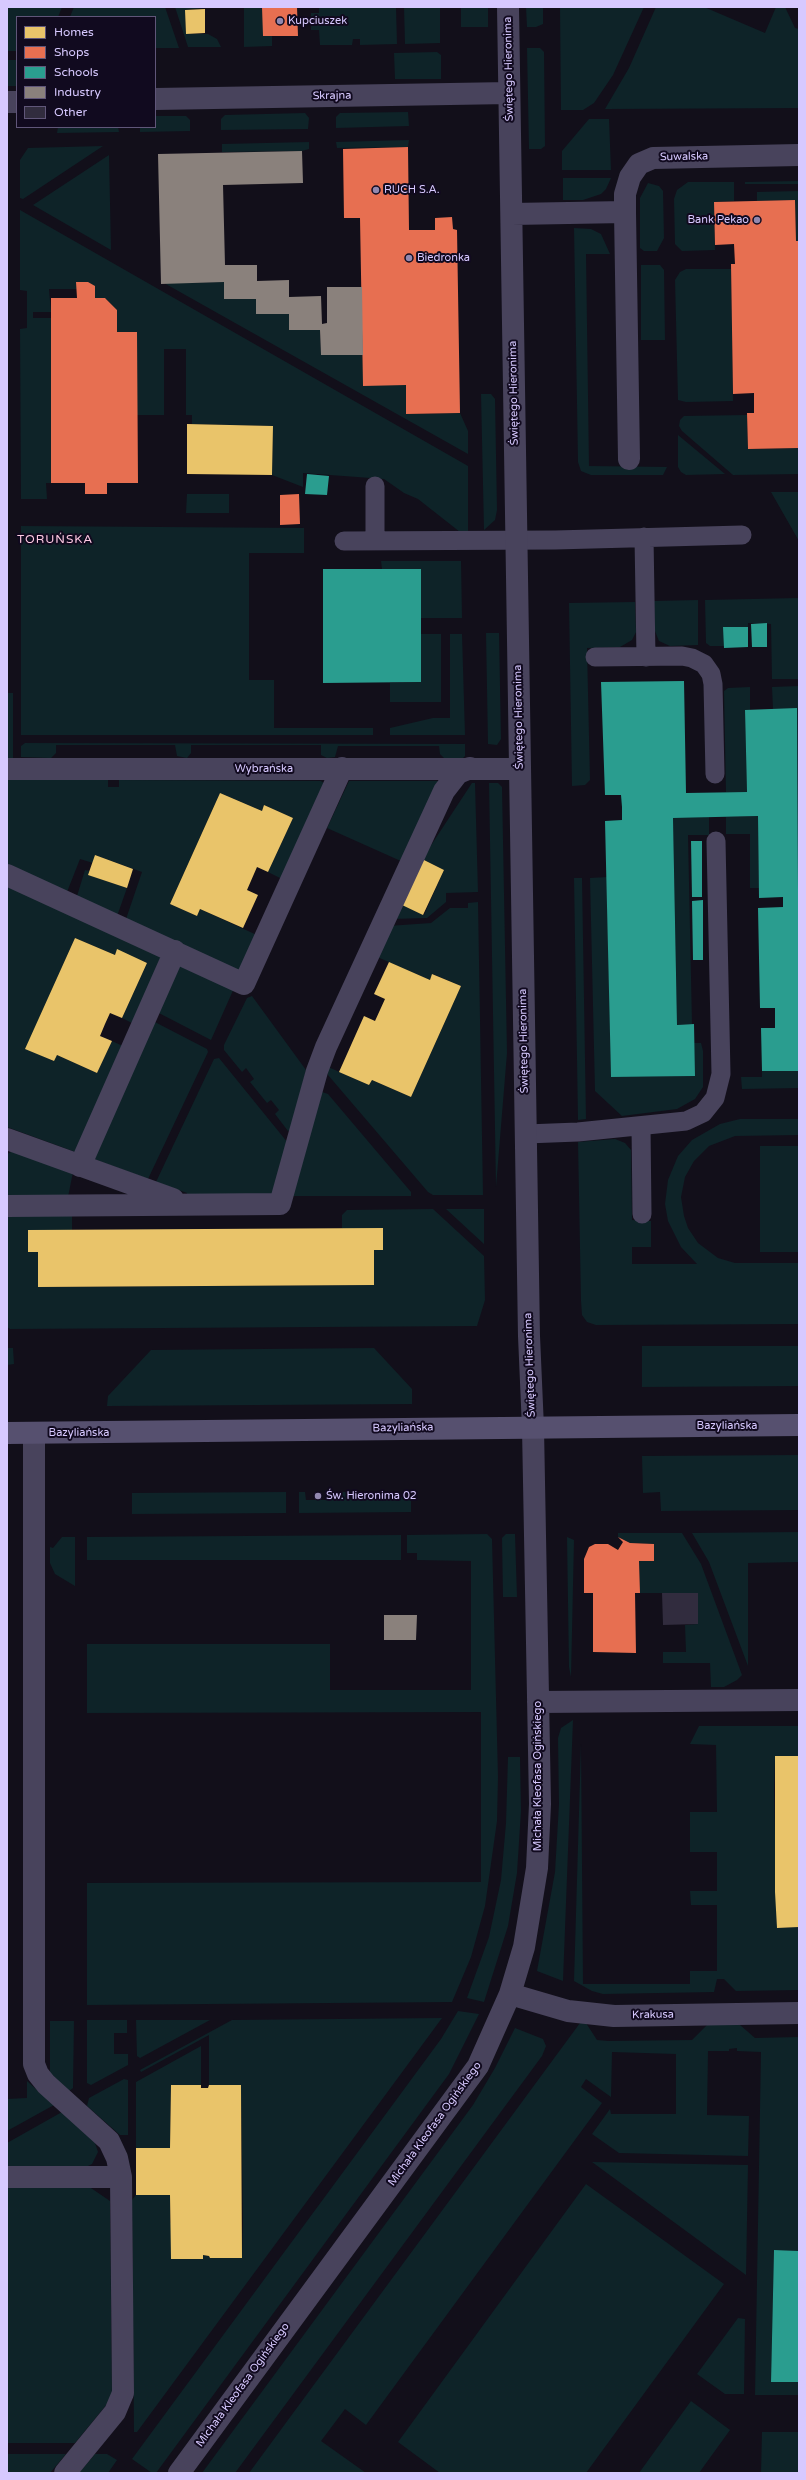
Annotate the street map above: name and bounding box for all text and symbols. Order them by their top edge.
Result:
place label: Kupciuszek [288,14,347,28]
legend [16,16,156,128]
marker: Kupciuszek [275,16,285,26]
street label: Świętego Hieronima [501,17,517,121]
text: Homes [54,25,94,39]
text: Shops [54,45,89,59]
text: Schools [54,65,98,79]
text: Industry [54,85,101,99]
street label: Skrajna [313,89,351,103]
text: Other [54,105,87,119]
street label: Suwalska [660,150,708,164]
place label: RUCH S.A. [384,183,440,197]
marker: RUCH S.A. [371,185,381,195]
place label: Bank Pekao [687,213,749,227]
marker: Bank Pekao [752,215,762,225]
place label: Biedronka [417,251,470,265]
marker: Biedronka [404,253,414,263]
street label: Świętego Hieronima [506,341,522,445]
district label: TORUŃSKA [17,533,93,547]
street label: Świętego Hieronima [511,665,527,769]
street label: Wybrańska [235,762,293,776]
street label: Świętego Hieronima [516,989,532,1093]
street label: Świętego Hieronima [522,1313,538,1417]
street label: Bazyliańska [697,1419,757,1433]
street label: Bazyliańska [372,1421,434,1435]
street label: Bazyliańska [49,1426,109,1440]
place label: Św. Hieronima 02 [326,1489,417,1503]
marker: Św. Hieronima 02 [313,1491,323,1501]
street label: Michała Kleofasa Ogińskiego [531,1701,545,1851]
street label: Krakusa [632,2008,674,2022]
street label: Michała Kleofasa Ogińskiego [385,2059,485,2189]
street label: Michała Kleofasa Ogińskiego [193,2320,293,2450]

